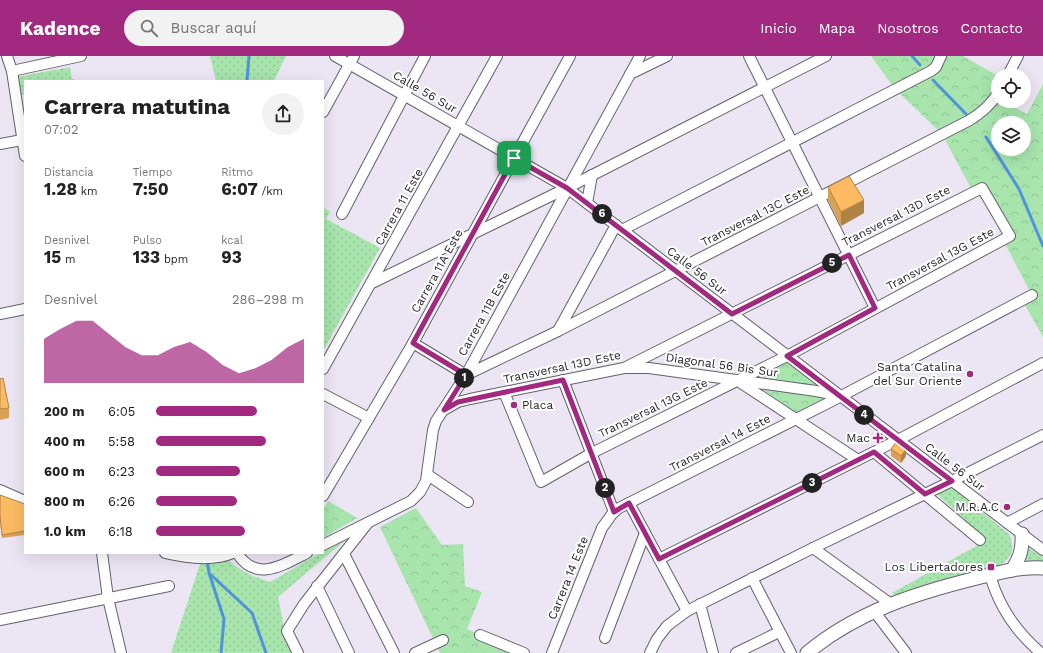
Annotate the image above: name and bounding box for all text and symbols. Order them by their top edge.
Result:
search box [124,10,404,46]
text: Kadence [20,17,100,40]
icon: search [138,17,160,39]
text: Buscar aquí [170,19,256,37]
text: Inicio [760,20,797,36]
text: Mapa [819,20,855,36]
text: Nosotros [877,20,939,36]
text: Contacto [961,20,1023,36]
street label: Calle 56 Sur [390,68,460,116]
map controls [991,68,1031,156]
button: locate [991,68,1031,108]
button: share [262,93,304,135]
text: Carrera matutina [44,94,230,119]
button: layers [991,116,1031,156]
text: 07:02 [44,122,79,137]
pin [497,141,531,175]
icon: arrive [503,147,525,169]
text: Distancia [44,166,94,179]
text: Tiempo [133,166,172,179]
text: Ritmo [221,166,253,179]
street label: Carrera 11 Este [372,166,426,248]
text: 1.28 [44,179,77,199]
text: 7:50 [133,179,169,199]
text: 6:07 [221,179,258,199]
street label: Transversal 13C Este [699,183,811,249]
street label: Transversal 13D Este [839,183,953,249]
text: km [77,185,98,198]
text: /km [258,185,283,198]
pin: 6 [592,204,612,224]
text: 6 [599,207,605,220]
street label: Transversal 13G Este [884,225,996,293]
street label: Carrera 11A Este [408,227,466,315]
text: Desnivel [44,234,89,247]
text: Pulso [133,234,162,247]
text: kcal [221,234,243,247]
street label: Calle 56 Sur [664,244,730,298]
text: 15 [44,247,61,267]
text: 133 [133,247,160,267]
text: 93 [221,247,242,267]
text: m [61,253,75,266]
text: bpm [160,253,188,266]
pin: 5 [822,253,842,273]
text: 5 [829,256,835,269]
street label: Carrera 11B Este [455,269,513,358]
text: Desnivel [44,292,97,307]
text: 286–298 m [232,292,304,307]
street label: Transversal 13D Este [502,348,622,386]
street label: Diagonal 56 Bis Sur [665,350,779,380]
place label: Santa Catalina del Sur Oriente [873,360,962,388]
pin: 1 [454,368,474,388]
marker: Santa Catalina del Sur Oriente [965,369,975,379]
text: 1 [462,371,466,384]
street label: Transversal 13G Este [596,375,710,441]
place label: Placa [522,398,554,412]
marker: Placa [509,400,519,410]
text: 200 m [44,404,84,419]
text: 6:05 [108,404,135,419]
pin: 4 [854,405,874,425]
text: 4 [860,408,868,421]
street label: Transversal 14 Este [667,411,773,475]
place label: Mac [846,431,870,445]
marker: Mac [873,433,883,443]
text: 400 m [44,434,85,449]
text: 5:58 [108,434,135,449]
street label: Calle 56 Sur [922,440,988,494]
text: 600 m [44,464,85,479]
text: 6:23 [108,464,135,479]
pin: 3 [802,473,822,493]
text: 3 [809,476,815,489]
pin: 2 [595,478,615,498]
text: 2 [602,481,608,494]
text: 800 m [44,494,85,509]
text: 6:26 [108,494,135,509]
place label: M.R.A.C [955,500,999,514]
marker: M.R.A.C [1002,502,1012,512]
text: 1.0 km [44,524,86,539]
text: 6:18 [108,524,133,539]
street label: Carrera 14 Este [545,534,591,622]
place label: Los Libertadores [885,560,983,574]
marker: Los Libertadores [986,562,996,572]

